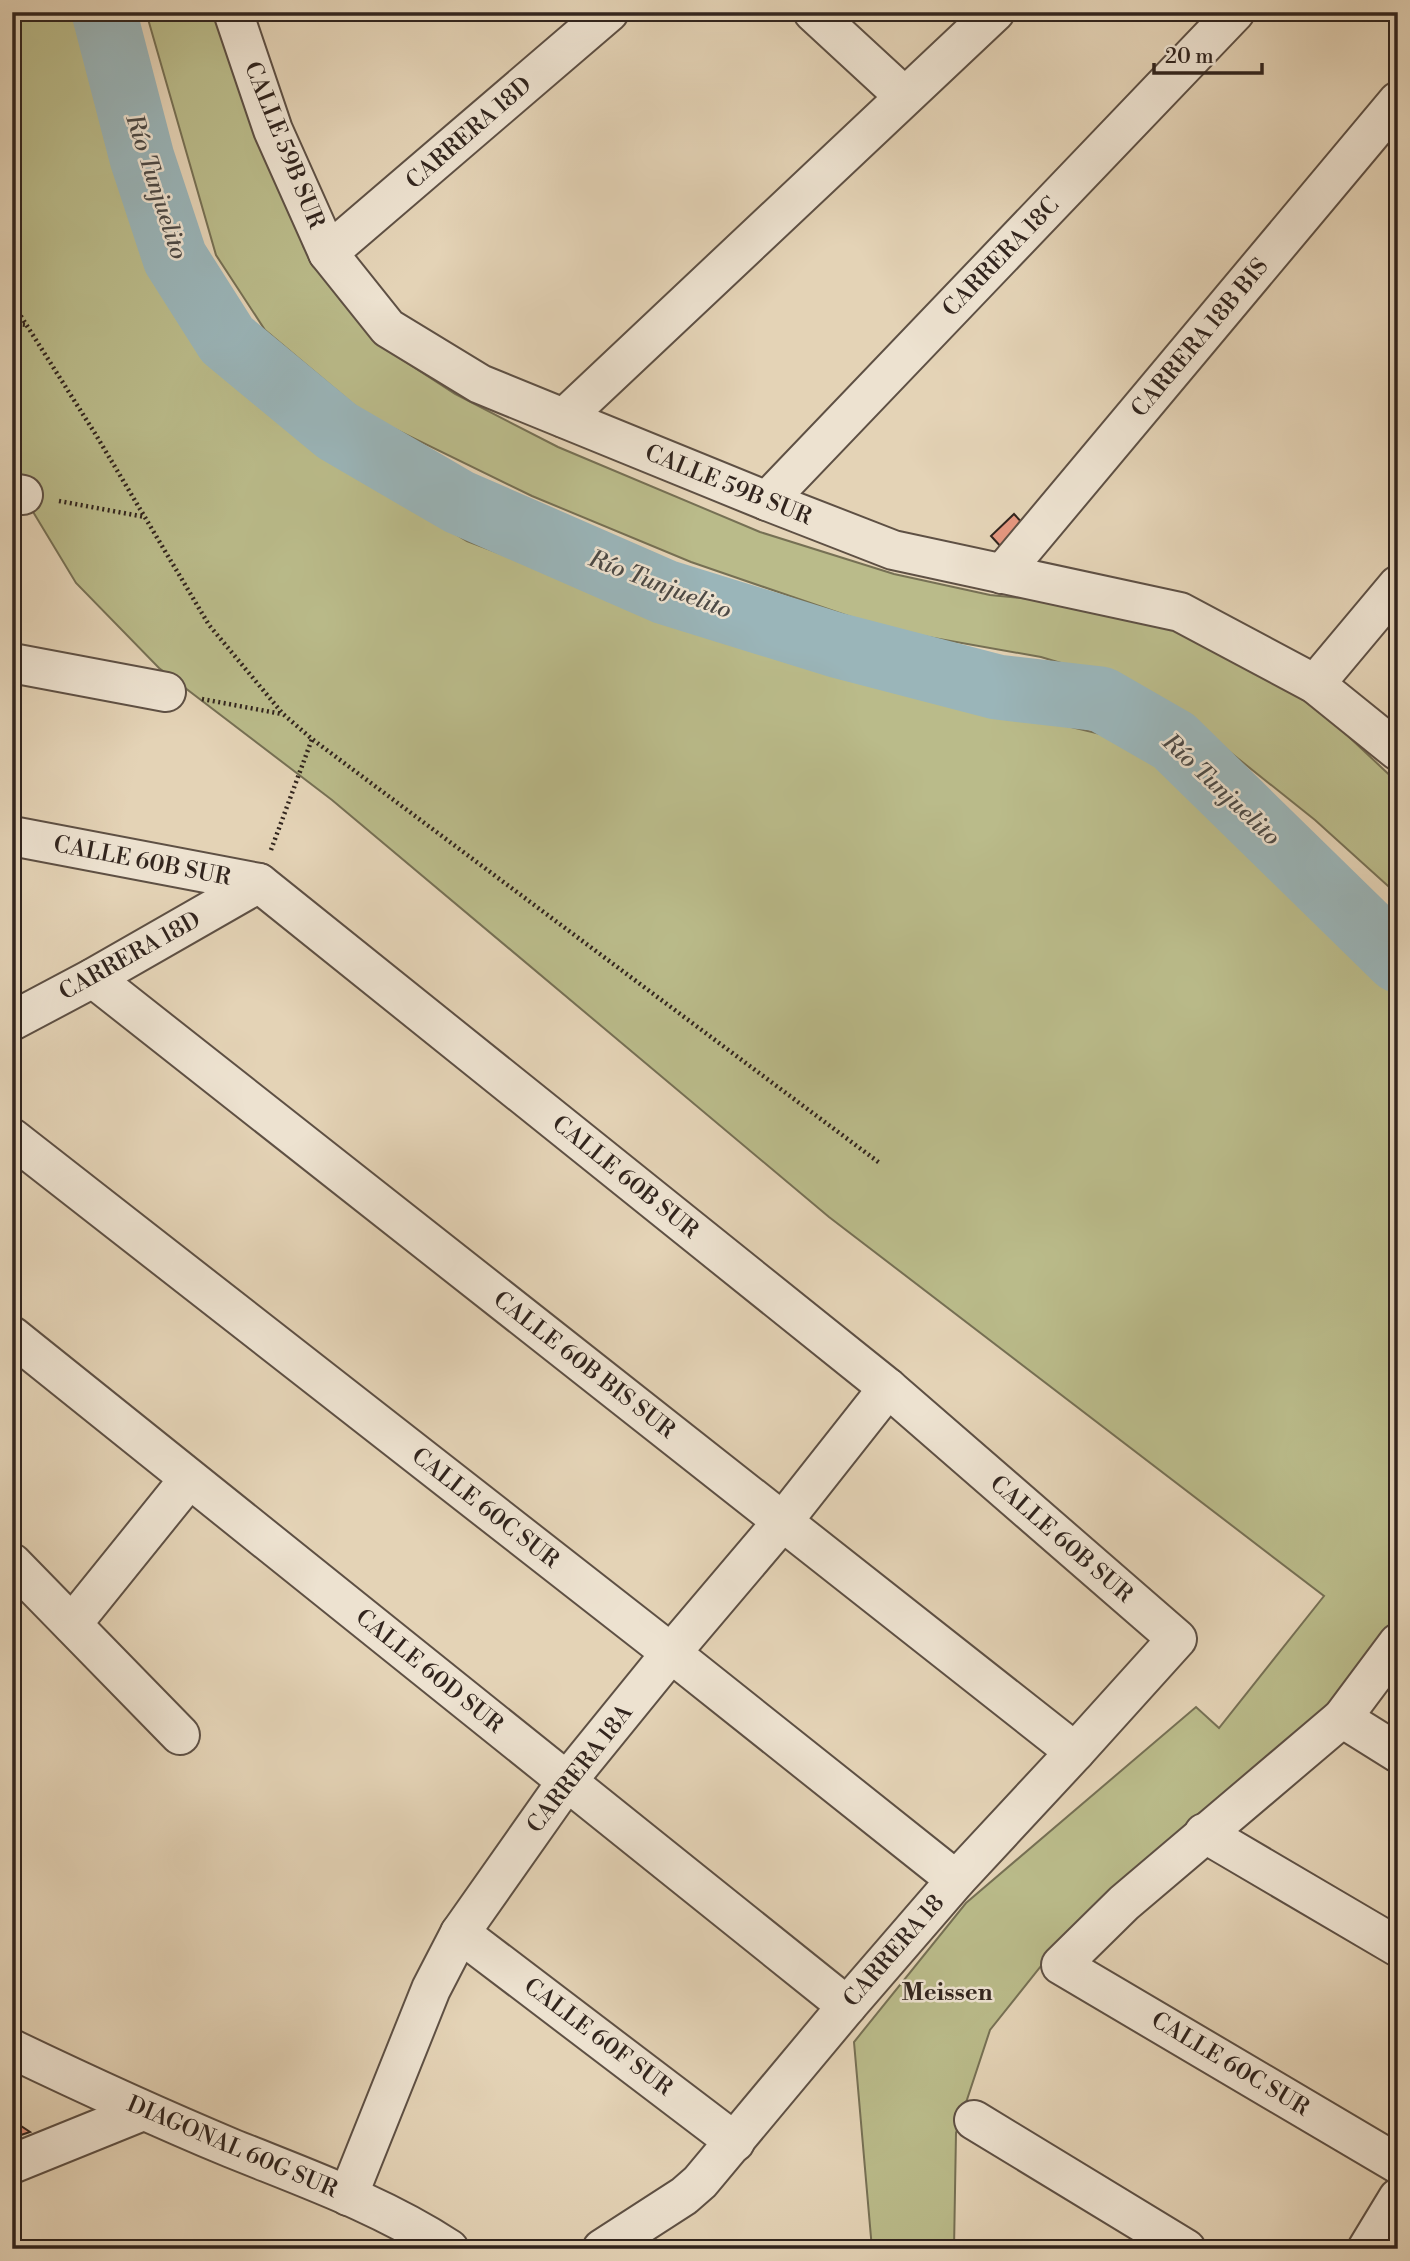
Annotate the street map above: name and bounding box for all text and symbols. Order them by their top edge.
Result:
scale bar [1154,32,1263,76]
text: 20 m [1165,44,1214,70]
street label: CALLE 59B SUR [238,58,331,233]
street label: CARRERA 18D [400,71,538,195]
water label: Río Tunjuelito [118,110,194,263]
street label: CARRERA 18C [937,191,1065,323]
street label: CARRERA 18B BIS [1125,253,1275,423]
street label: CALLE 59B SUR [641,439,816,532]
water label: Río Tunjuelito [583,544,736,626]
water label: Río Tunjuelito [1155,727,1286,852]
street label: CALLE 60B SUR [51,830,234,892]
street label: CARRERA 18D [54,906,206,1006]
street label: CALLE 60B SUR [546,1110,704,1245]
street label: CALLE 60B BIS SUR [488,1286,681,1445]
street label: CALLE 60C SUR [406,1442,565,1575]
street label: CALLE 60B SUR [984,1470,1139,1609]
street label: CALLE 60D SUR [350,1603,509,1740]
street label: CARRERA 18A [521,1698,640,1839]
street label: CARRERA 18 [838,1889,950,2013]
street label: CALLE 60F SUR [518,1972,679,2103]
district label: Meissen [901,1978,993,2008]
street label: CALLE 60C SUR [1146,2006,1315,2123]
street label: DIAGONAL 60G SUR [123,2090,342,2204]

